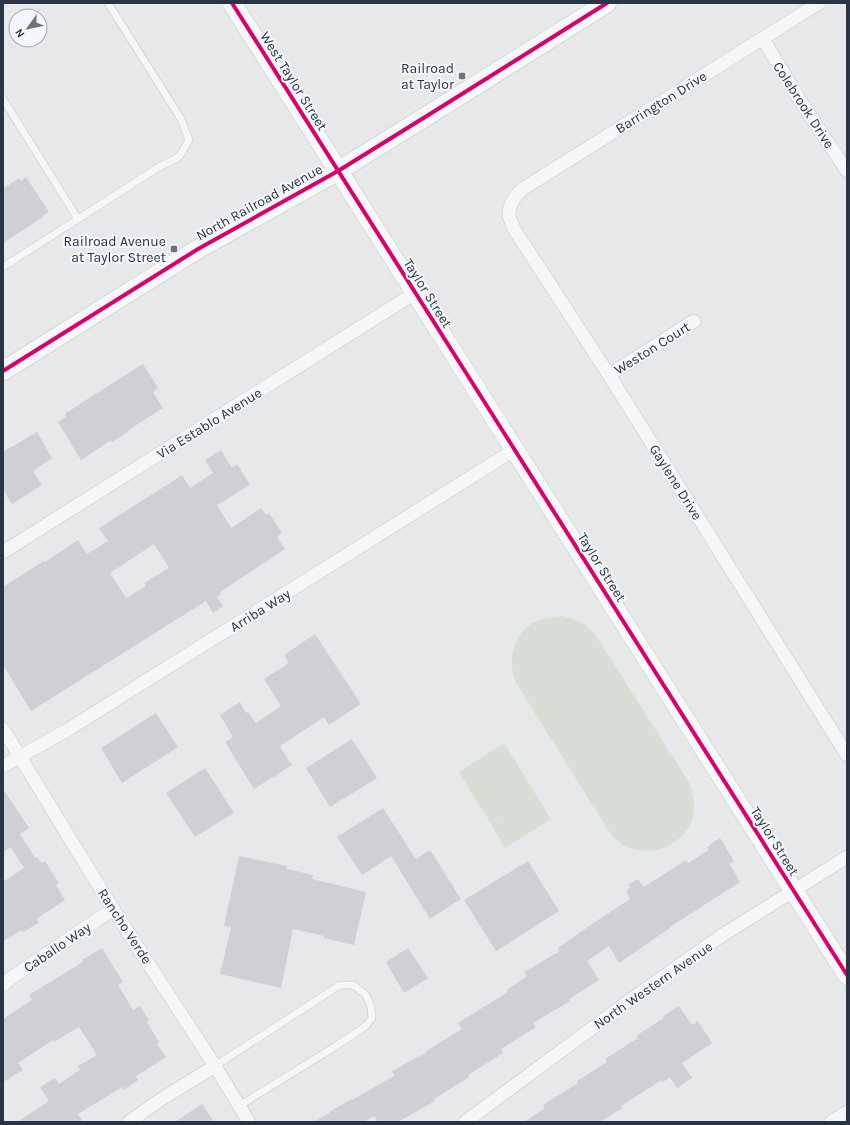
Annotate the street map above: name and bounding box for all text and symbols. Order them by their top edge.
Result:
north arrow [8,8,48,48]
text: N [12,26,28,40]
street label: West Taylor Street [256,29,331,134]
street label: Colebrook Drive [769,59,838,152]
place label: Railroad at Taylor [401,60,455,93]
street label: Barrington Drive [612,68,710,137]
marker: Railroad at Taylor [457,71,467,81]
street label: North Railroad Avenue [193,161,325,244]
place label: Railroad Avenue at Taylor Street [64,233,166,266]
marker: Railroad Avenue at Taylor Street [169,244,179,254]
street label: Taylor Street [400,256,456,331]
street label: Weston Court [611,318,693,379]
street label: Via Establo Avenue [154,384,265,463]
street label: Gaylene Drive [646,441,706,523]
street label: Taylor Street [574,530,630,605]
street label: Arriba Way [227,585,294,636]
street label: Taylor Street [747,804,803,879]
street label: Rancho Verde [94,885,155,967]
street label: Caballo Way [20,918,95,976]
street label: North Western Avenue [591,938,716,1033]

